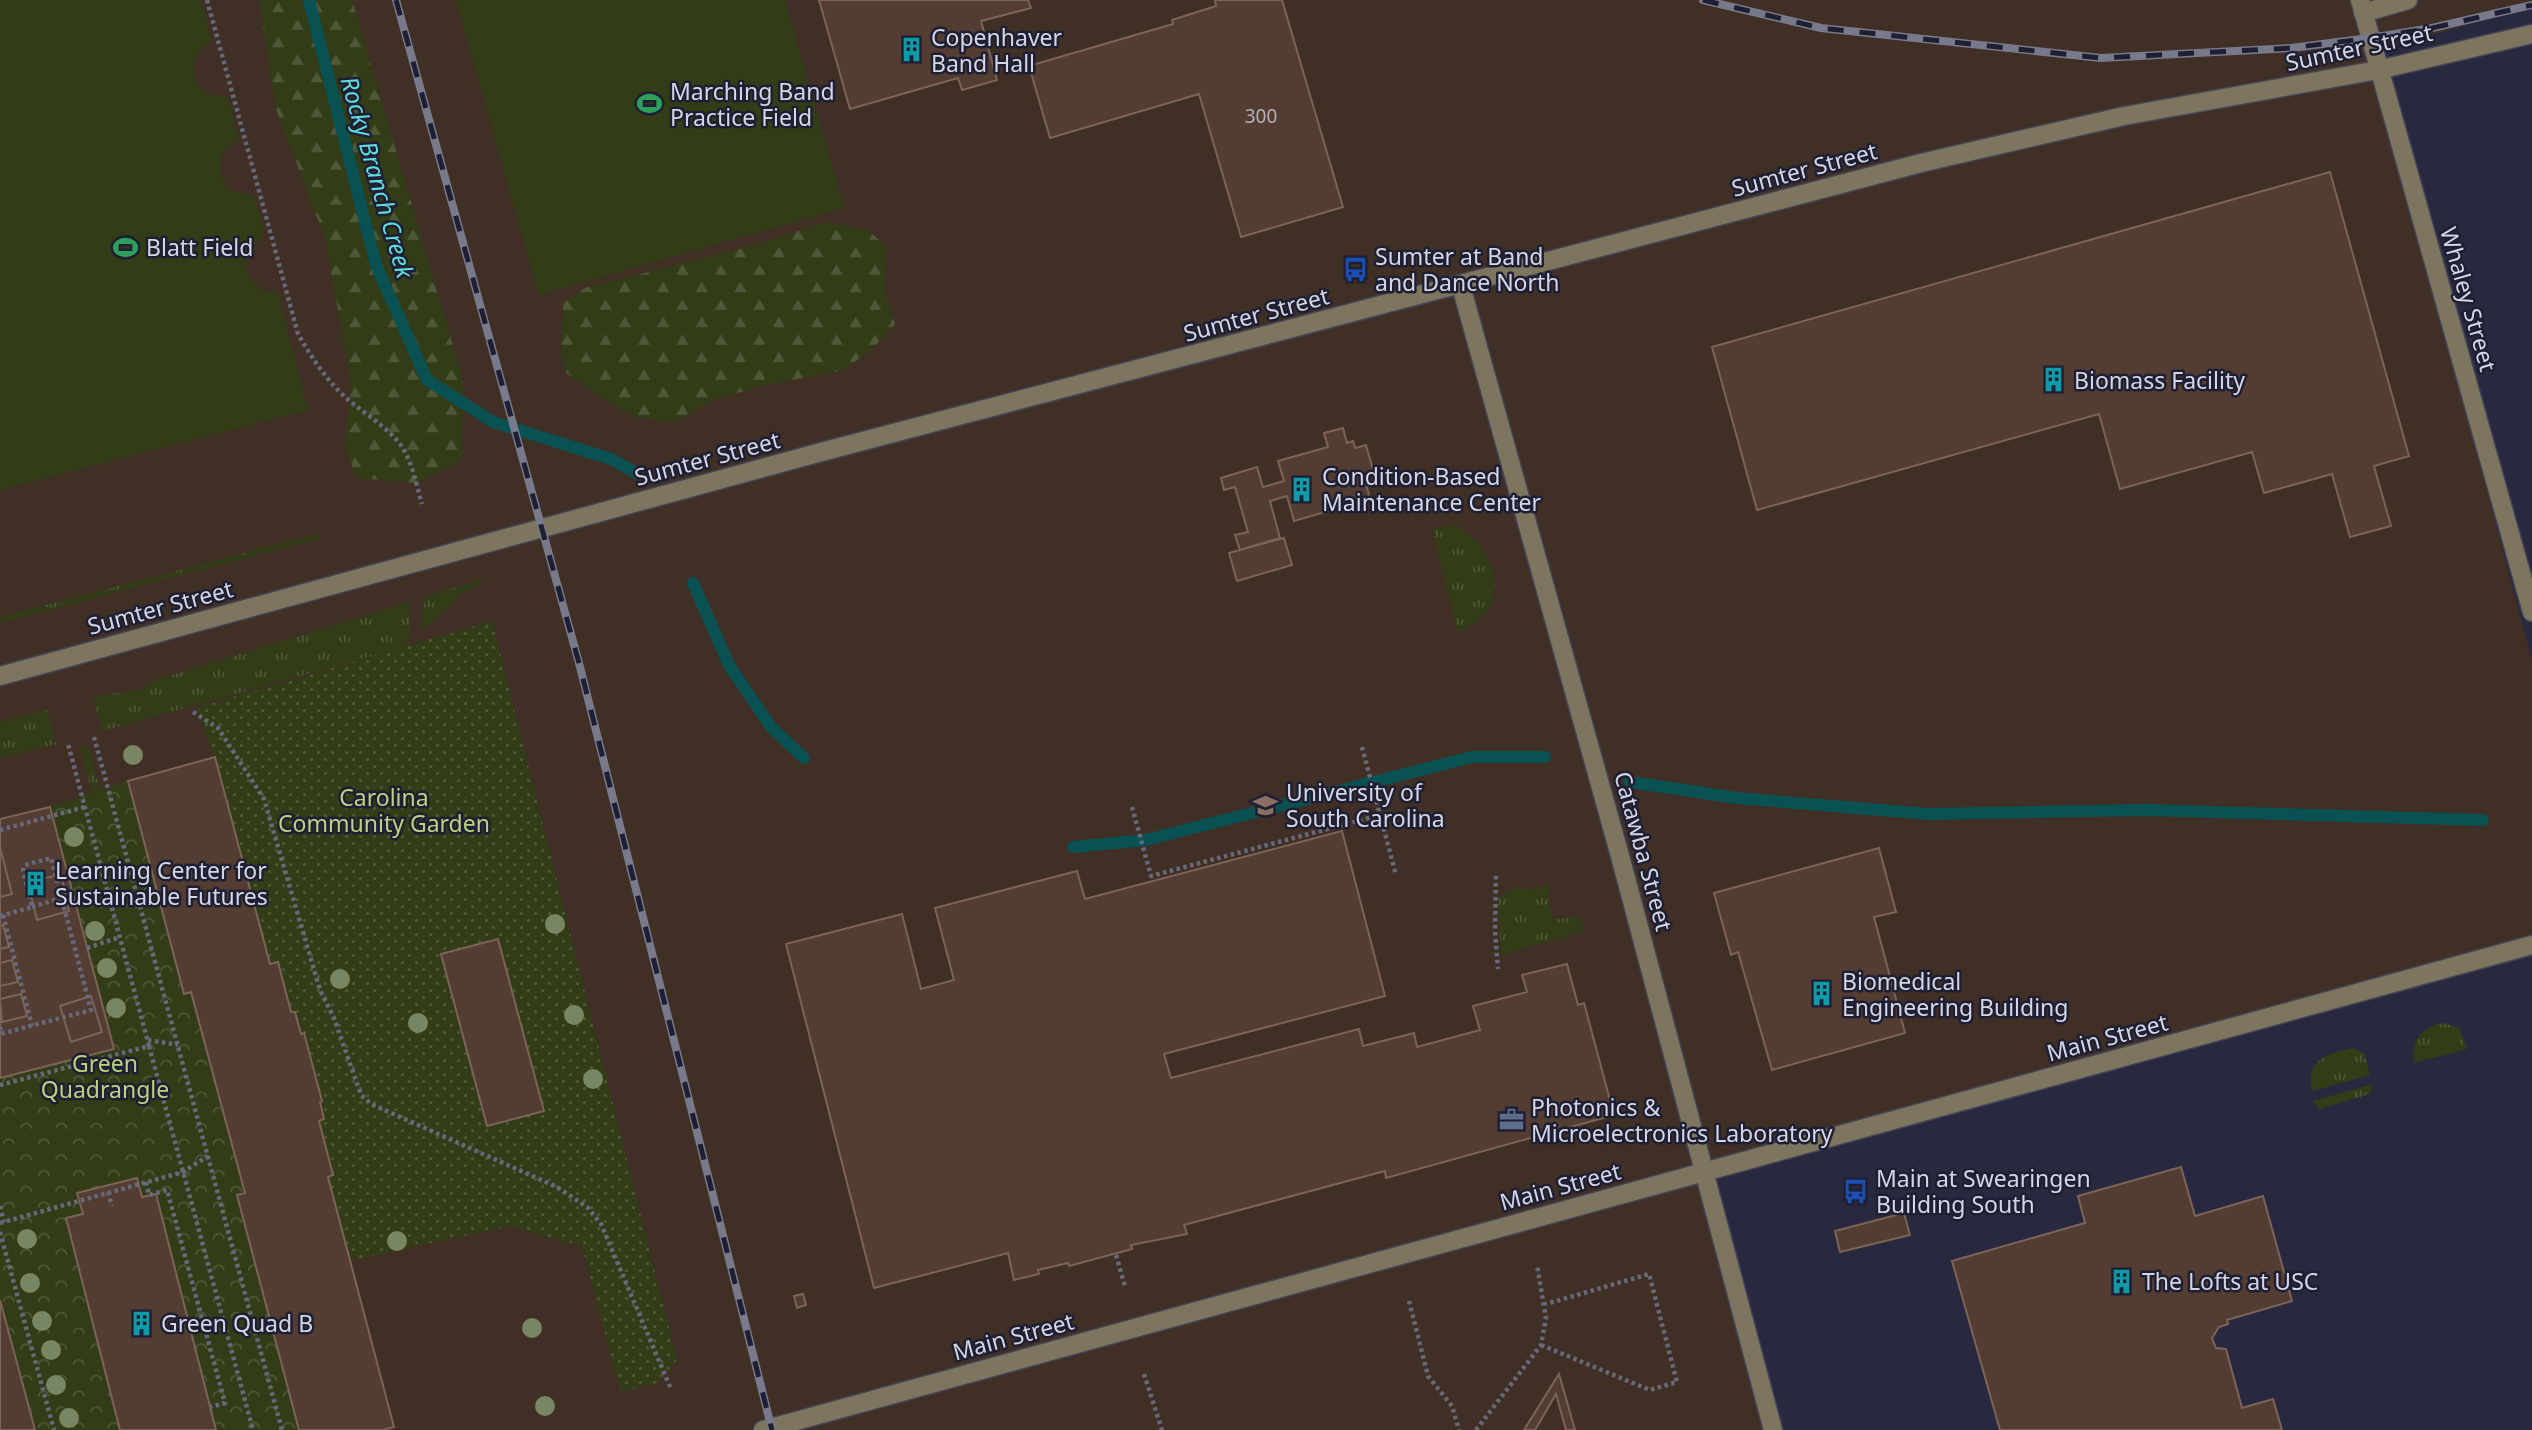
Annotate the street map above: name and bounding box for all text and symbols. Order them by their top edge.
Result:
street label: Sumter Street [2283,16,2435,78]
place label: Copenhaver Band Hall [931,21,1063,79]
building icon: Copenhaver Band Hall [897,36,925,64]
water label: Rocky Branch Creek [333,72,423,283]
place label: Marching Band Practice Field [670,75,835,133]
sports icon: Marching Band Practice Field [636,90,664,118]
house number: 300 [1245,103,1277,129]
street label: Sumter Street [1728,134,1880,204]
street label: Whaley Street [2433,223,2505,375]
place label: Blatt Field [146,231,253,263]
sports icon: Blatt Field [112,233,140,261]
place label: Sumter at Band and Dance North [1375,240,1560,298]
bus stop icon: Sumter at Band and Dance North [1341,255,1369,283]
street label: Sumter Street [1180,279,1332,349]
place label: Biomass Facility [2074,364,2245,396]
building icon: Biomass Facility [2040,366,2068,394]
street label: Sumter Street [631,423,783,493]
place label: Condition-Based Maintenance Center [1322,460,1542,518]
building icon: Condition-Based Maintenance Center [1288,475,1316,503]
street label: Sumter Street [84,572,236,642]
street label: Catawba Street [1607,768,1681,934]
place label: University of South Carolina [1286,776,1445,834]
park label: Carolina Community Garden [278,781,490,839]
school or university icon: University of South Carolina [1252,791,1280,819]
place label: Learning Center for Sustainable Futures [55,854,268,912]
building icon: Learning Center for Sustainable Futures [21,869,49,897]
place label: Biomedical Engineering Building [1842,965,2068,1023]
building icon: Biomedical Engineering Building [1808,980,1836,1008]
street label: Main Street [2043,1005,2171,1069]
park label: Green Quadrangle [41,1047,169,1105]
place label: Photonics & Microelectronics Laboratory [1531,1091,1833,1149]
office icon: Photonics & Microelectronics Laboratory [1497,1106,1525,1134]
street label: Main Street [1496,1154,1624,1218]
place label: Main at Swearingen Building South [1876,1162,2091,1220]
bus stop icon: Main at Swearingen Building South [1842,1177,1870,1205]
place label: The Lofts at USC [2142,1265,2318,1297]
building icon: The Lofts at USC [2108,1267,2136,1295]
street label: Main Street [949,1304,1077,1368]
place label: Green Quad B [161,1307,313,1339]
building icon: Green Quad B [127,1309,155,1337]

